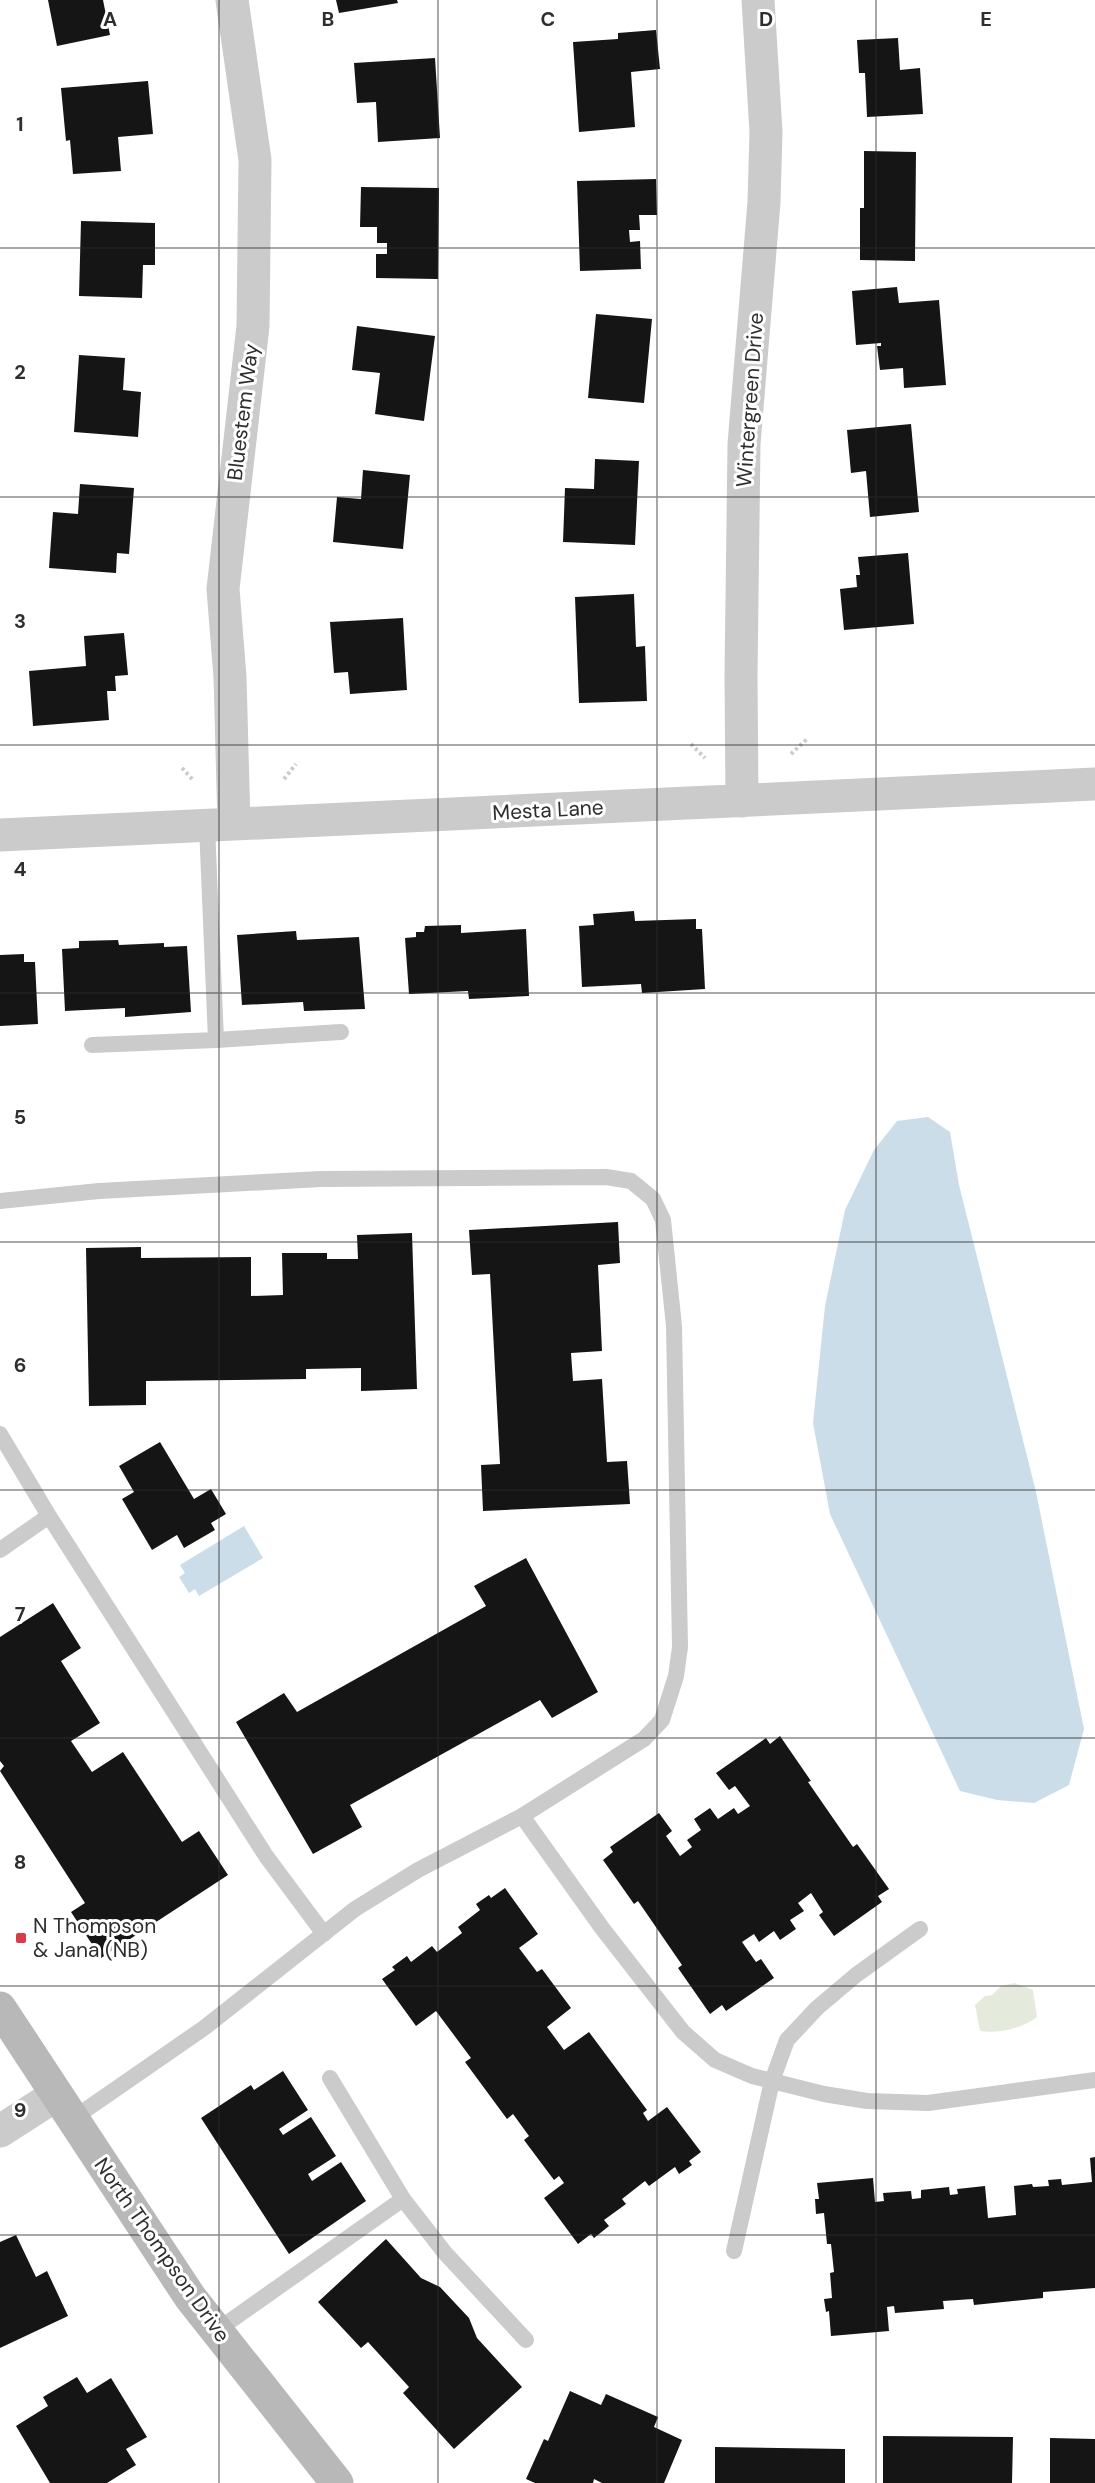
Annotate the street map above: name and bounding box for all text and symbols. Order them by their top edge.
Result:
text: A [103,6,117,32]
text: B [322,6,334,32]
text: C [541,6,555,32]
text: D [759,6,773,32]
text: E [980,6,992,32]
text: 1 [16,111,24,137]
street label: Wintergreen Drive [730,312,770,488]
street label: Bluestem Way [221,342,265,482]
text: 2 [14,359,26,385]
text: 3 [14,608,26,634]
street label: Mesta Lane [492,793,604,827]
text: 4 [14,856,27,882]
text: 5 [14,1104,26,1130]
text: 6 [14,1352,26,1378]
text: 7 [15,1601,26,1627]
text: 8 [14,1849,26,1875]
place label: N Thompson & Jana (NB) [33,1912,156,1964]
marker: N Thompson & Jana (NB) [14,1931,28,1945]
text: 9 [14,2097,26,2123]
street label: North Thompson Drive [88,2152,236,2348]

